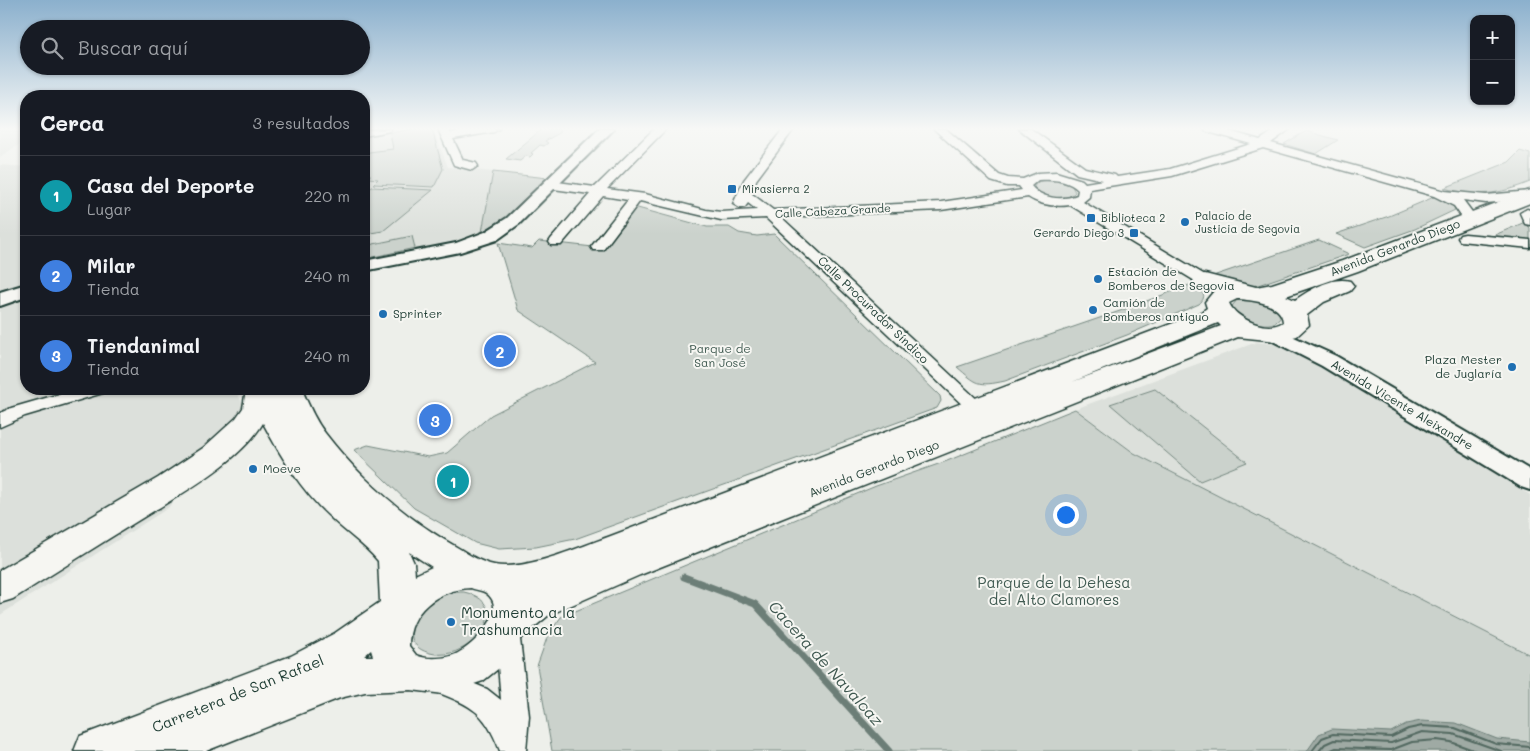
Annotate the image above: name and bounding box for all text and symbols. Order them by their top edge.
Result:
map controls [1470,15,1515,105]
button: + [1470,15,1515,60]
search box [20,20,370,75]
icon: search [38,34,66,62]
text: Buscar aquí [78,35,188,60]
button: − [1470,60,1515,105]
text: Cerca [40,109,105,136]
text: 3 resultados [253,112,350,133]
text: Casa del Deporte [87,173,254,198]
place label: Mirasierra 2 [742,181,810,196]
marker: Mirasierra 2 [726,183,738,195]
text: 1 [52,185,60,206]
text: 220 m [304,185,350,206]
text: Lugar [87,198,131,219]
street label: Calle Cabeza Grande [775,200,891,221]
place label: Palacio de Justicia de Segovia [1195,208,1300,236]
place label: Biblioteca 2 [1101,210,1165,225]
marker: Biblioteca 2 [1085,212,1097,224]
street label: Avenida Gerardo Diego [1327,215,1462,279]
marker: Palacio de Justicia de Segovia [1179,216,1191,228]
place label: Gerardo Diego 3 [1034,225,1125,240]
marker: Gerardo Diego 3 [1128,227,1140,239]
street label: Calle Procurador Síndico [815,252,933,366]
text: Milar [87,253,136,278]
place label: Estación de Bomberos de Segovia [1108,263,1235,293]
text: 2 [52,265,60,286]
text: 240 m [304,265,350,286]
marker: Estación de Bomberos de Segovia [1092,273,1104,285]
text: Tienda [87,278,140,299]
place label: Camión de Bomberos antiguo [1103,294,1209,324]
marker: Camión de Bomberos antiguo [1087,304,1099,316]
place label: Sprinter [393,305,442,321]
marker: Sprinter [377,308,389,320]
pin: 2 [484,332,516,370]
text: Tiendanimal [87,333,200,358]
park label: Parque de San José [689,340,751,370]
text: 3 [51,345,61,366]
text: 240 m [304,345,350,366]
place label: Plaza Mester de Juglaría [1425,351,1502,381]
street label: Avenida Vicente Aleixandre [1329,355,1476,453]
text: Tienda [87,358,140,379]
marker: Plaza Mester de Juglaría [1506,361,1518,373]
pin: 3 [419,401,451,439]
street label: Avenida Gerardo Diego [806,436,941,500]
place label: Moeve [263,460,301,476]
pin: 1 [437,462,469,500]
marker: Moeve [247,463,259,475]
your location [1053,502,1079,528]
park label: Parque de la Dehesa del Alto Clamores [977,572,1131,609]
water label: Cacera de Navalcaz [765,596,888,730]
place label: Monumento a la Trashumancia [461,602,575,639]
marker: Monumento a la Trashumancia [445,616,457,628]
street label: Carretera de San Rafael [149,649,327,737]

